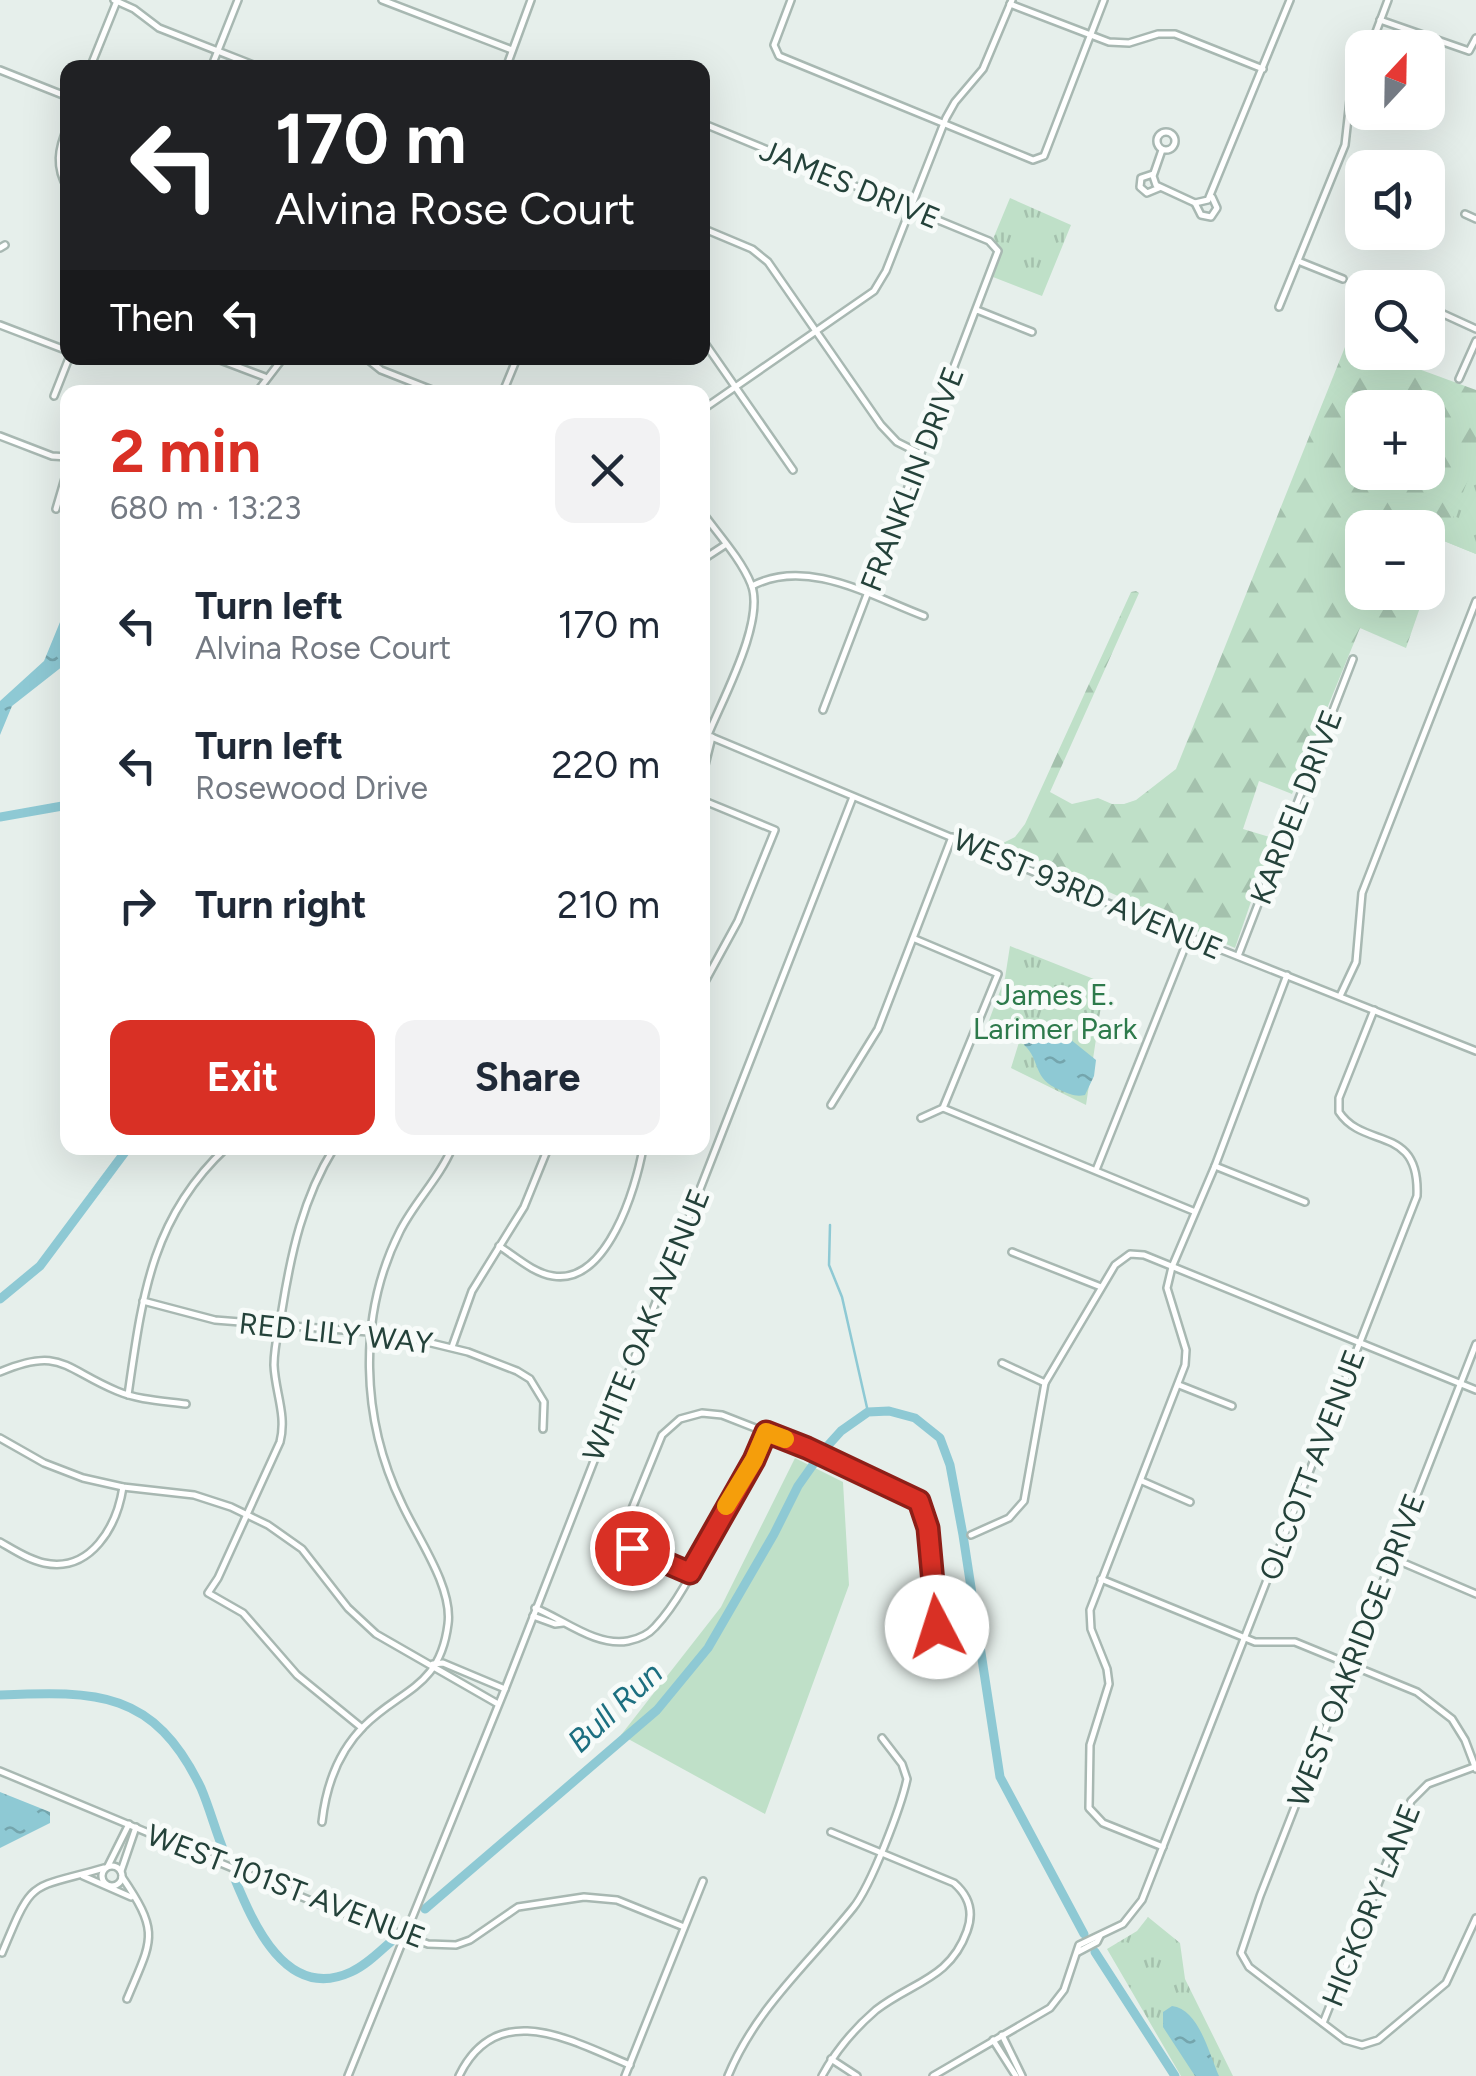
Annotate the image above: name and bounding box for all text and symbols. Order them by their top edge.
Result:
north arrow [1345,30,1445,130]
map controls [1345,30,1445,610]
text: 170 m [275,96,467,181]
icon: left [110,100,240,230]
street label: JAMES DRIVE [755,131,945,237]
button: sound [1345,150,1445,250]
text: Alvina Rose Court [275,181,635,235]
button: search [1345,270,1445,370]
icon: left [214,290,269,345]
text: Then [110,295,194,341]
street label: FRANKLIN DRIVE [852,362,972,596]
button: + [1345,390,1445,490]
text: 2 min [110,415,261,487]
button: close [555,418,660,523]
text: 680 m · 13:23 [110,489,301,527]
button: − [1345,510,1445,610]
text: Turn left [195,583,343,629]
icon: left [110,598,165,653]
text: 170 m [558,602,660,648]
text: Alvina Rose Court [195,629,451,667]
street label: KARDEL DRIVE [1242,705,1350,909]
text: Turn left [195,723,343,769]
icon: left [110,738,165,793]
text: 220 m [551,742,660,788]
text: Rosewood Drive [195,769,428,807]
street label: WEST 93RD AVENUE [948,821,1228,967]
icon: right [110,878,165,933]
text: Turn right [195,882,367,928]
text: 210 m [557,882,660,928]
park label: James E. Larimer Park [973,976,1138,1047]
button: Exit [110,1020,375,1135]
button: Share [395,1020,660,1135]
street label: WHITE OAK AVENUE [574,1184,718,1466]
street label: RED LILY WAY [237,1304,435,1362]
street label: OLCOTT AVENUE [1251,1345,1373,1585]
street label: WEST OAKRIDGE DRIVE [1279,1488,1433,1812]
pin [590,1506,675,1591]
icon: arrive [605,1521,660,1576]
position arrow [885,1575,989,1679]
water label: Bull Run [560,1654,670,1760]
street label: HICKORY LANE [1314,1798,1428,2012]
street label: WEST 101ST AVENUE [142,1816,430,1956]

